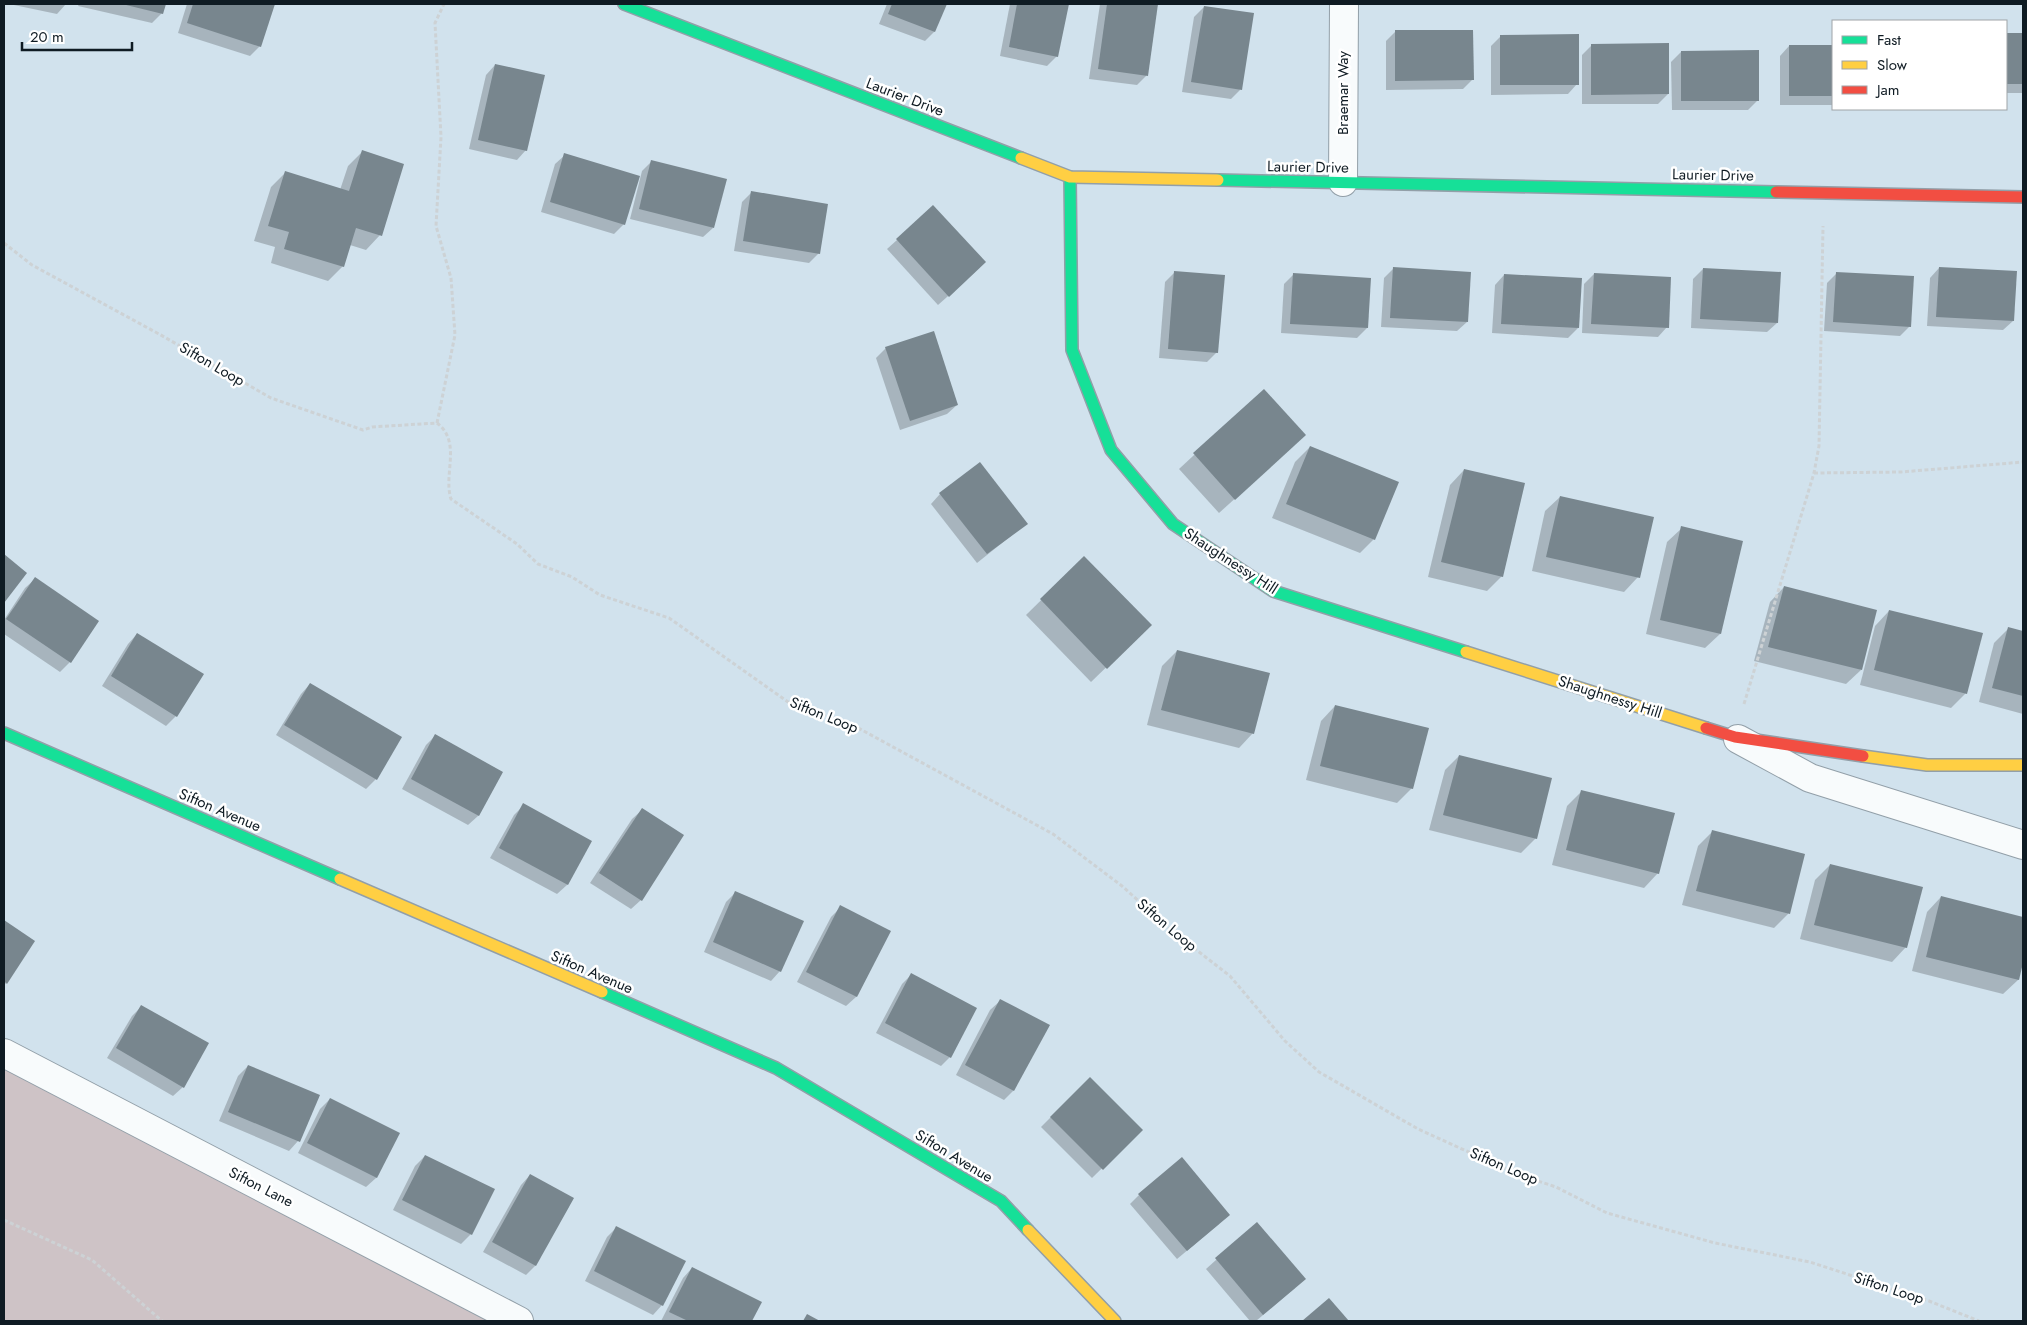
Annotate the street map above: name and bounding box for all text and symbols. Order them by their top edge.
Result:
scale bar [22,20,132,52]
legend [1832,20,2007,110]
text: 20 m [30,26,64,48]
text: Fast [1877,29,1901,51]
street label: Braemar Way [1332,51,1354,135]
text: Slow [1877,54,1908,76]
street label: Laurier Drive [863,72,947,122]
text: Jam [1875,79,1900,101]
street label: Laurier Drive [1267,155,1349,179]
street label: Laurier Drive [1672,163,1754,187]
street label: Sifton Loop [175,336,249,392]
street label: Shaughnessy Hill [1180,522,1282,600]
street label: Shaughnessy Hill [1555,670,1665,724]
street label: Sifton Loop [786,691,862,739]
street label: Sifton Avenue [176,783,265,837]
street label: Sifton Loop [1132,893,1202,957]
street label: Sifton Avenue [548,945,637,999]
street label: Sifton Avenue [911,1124,997,1188]
street label: Sifton Loop [1466,1142,1542,1190]
street label: Sifton Lane [225,1161,297,1213]
street label: Sifton Loop [1851,1266,1927,1310]

